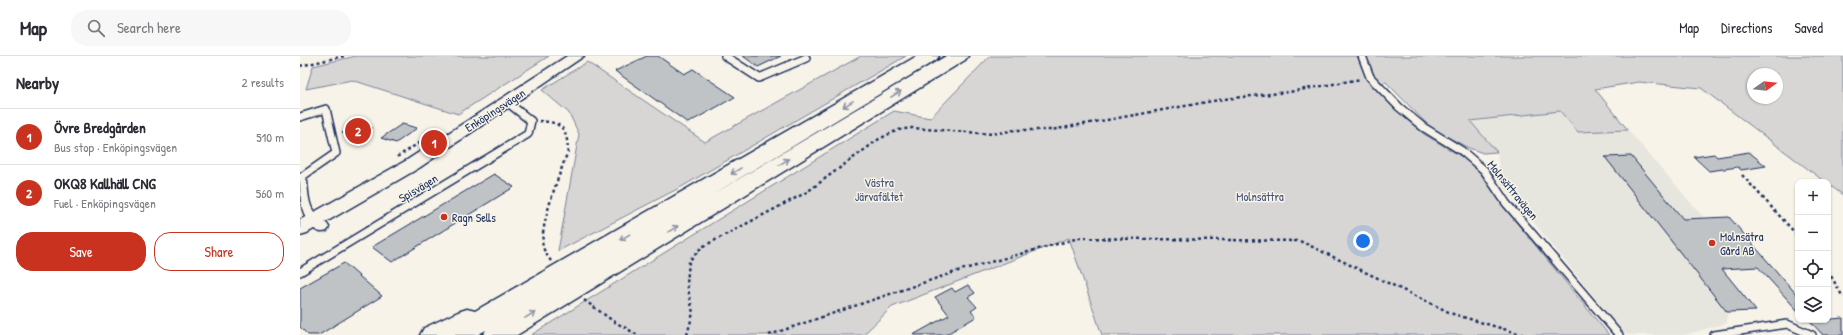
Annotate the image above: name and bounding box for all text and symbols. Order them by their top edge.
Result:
search box [71,10,351,46]
text: Map [20,15,47,41]
icon: search [85,17,107,39]
text: Search here [117,17,181,38]
text: Map [1679,18,1699,37]
text: Directions [1721,18,1772,37]
text: Saved [1794,18,1823,37]
north arrow [1747,68,1783,104]
text: Nearby [16,71,59,94]
text: 2 results [242,73,284,91]
street label: Enköpingsvägen [462,84,528,136]
one-way arrow [890,90,902,98]
one-way arrow [842,101,854,109]
pin: 2 [345,116,371,146]
text: Övre Bredgården [54,117,146,138]
text: 1 [27,128,31,146]
text: 510 m [256,128,284,146]
pin: 1 [421,128,447,158]
text: Bus stop · Enköpingsvägen [54,138,177,156]
street label: Molnsättravägen [1484,156,1542,224]
one-way arrow [778,157,790,165]
one-way arrow [730,167,742,175]
street label: Spisvägen [395,170,441,206]
text: OKQ8 Kallhäll CNG [54,173,156,194]
park label: Västra Järvafältet [855,174,904,205]
map controls [1795,179,1831,323]
button: + [1795,179,1831,215]
text: 2 [26,184,32,202]
text: 560 m [256,184,284,202]
park label: Molnsättra [1236,188,1284,205]
text: Fuel · Enköpingsvägen [54,194,156,212]
place label: Ragn Sells [452,209,496,226]
marker: Ragn Sells [439,212,449,222]
button: − [1795,215,1831,251]
one-way arrow [667,225,679,233]
place label: Molnsätra Gård AB [1720,228,1764,259]
your location [1353,231,1373,251]
button: Save [16,232,146,271]
button: Share [154,232,284,271]
one-way arrow [619,233,631,241]
marker: Molnsätra Gård AB [1707,238,1717,248]
button: locate [1795,251,1831,287]
button: layers [1795,287,1831,323]
one-way arrow [524,311,536,319]

